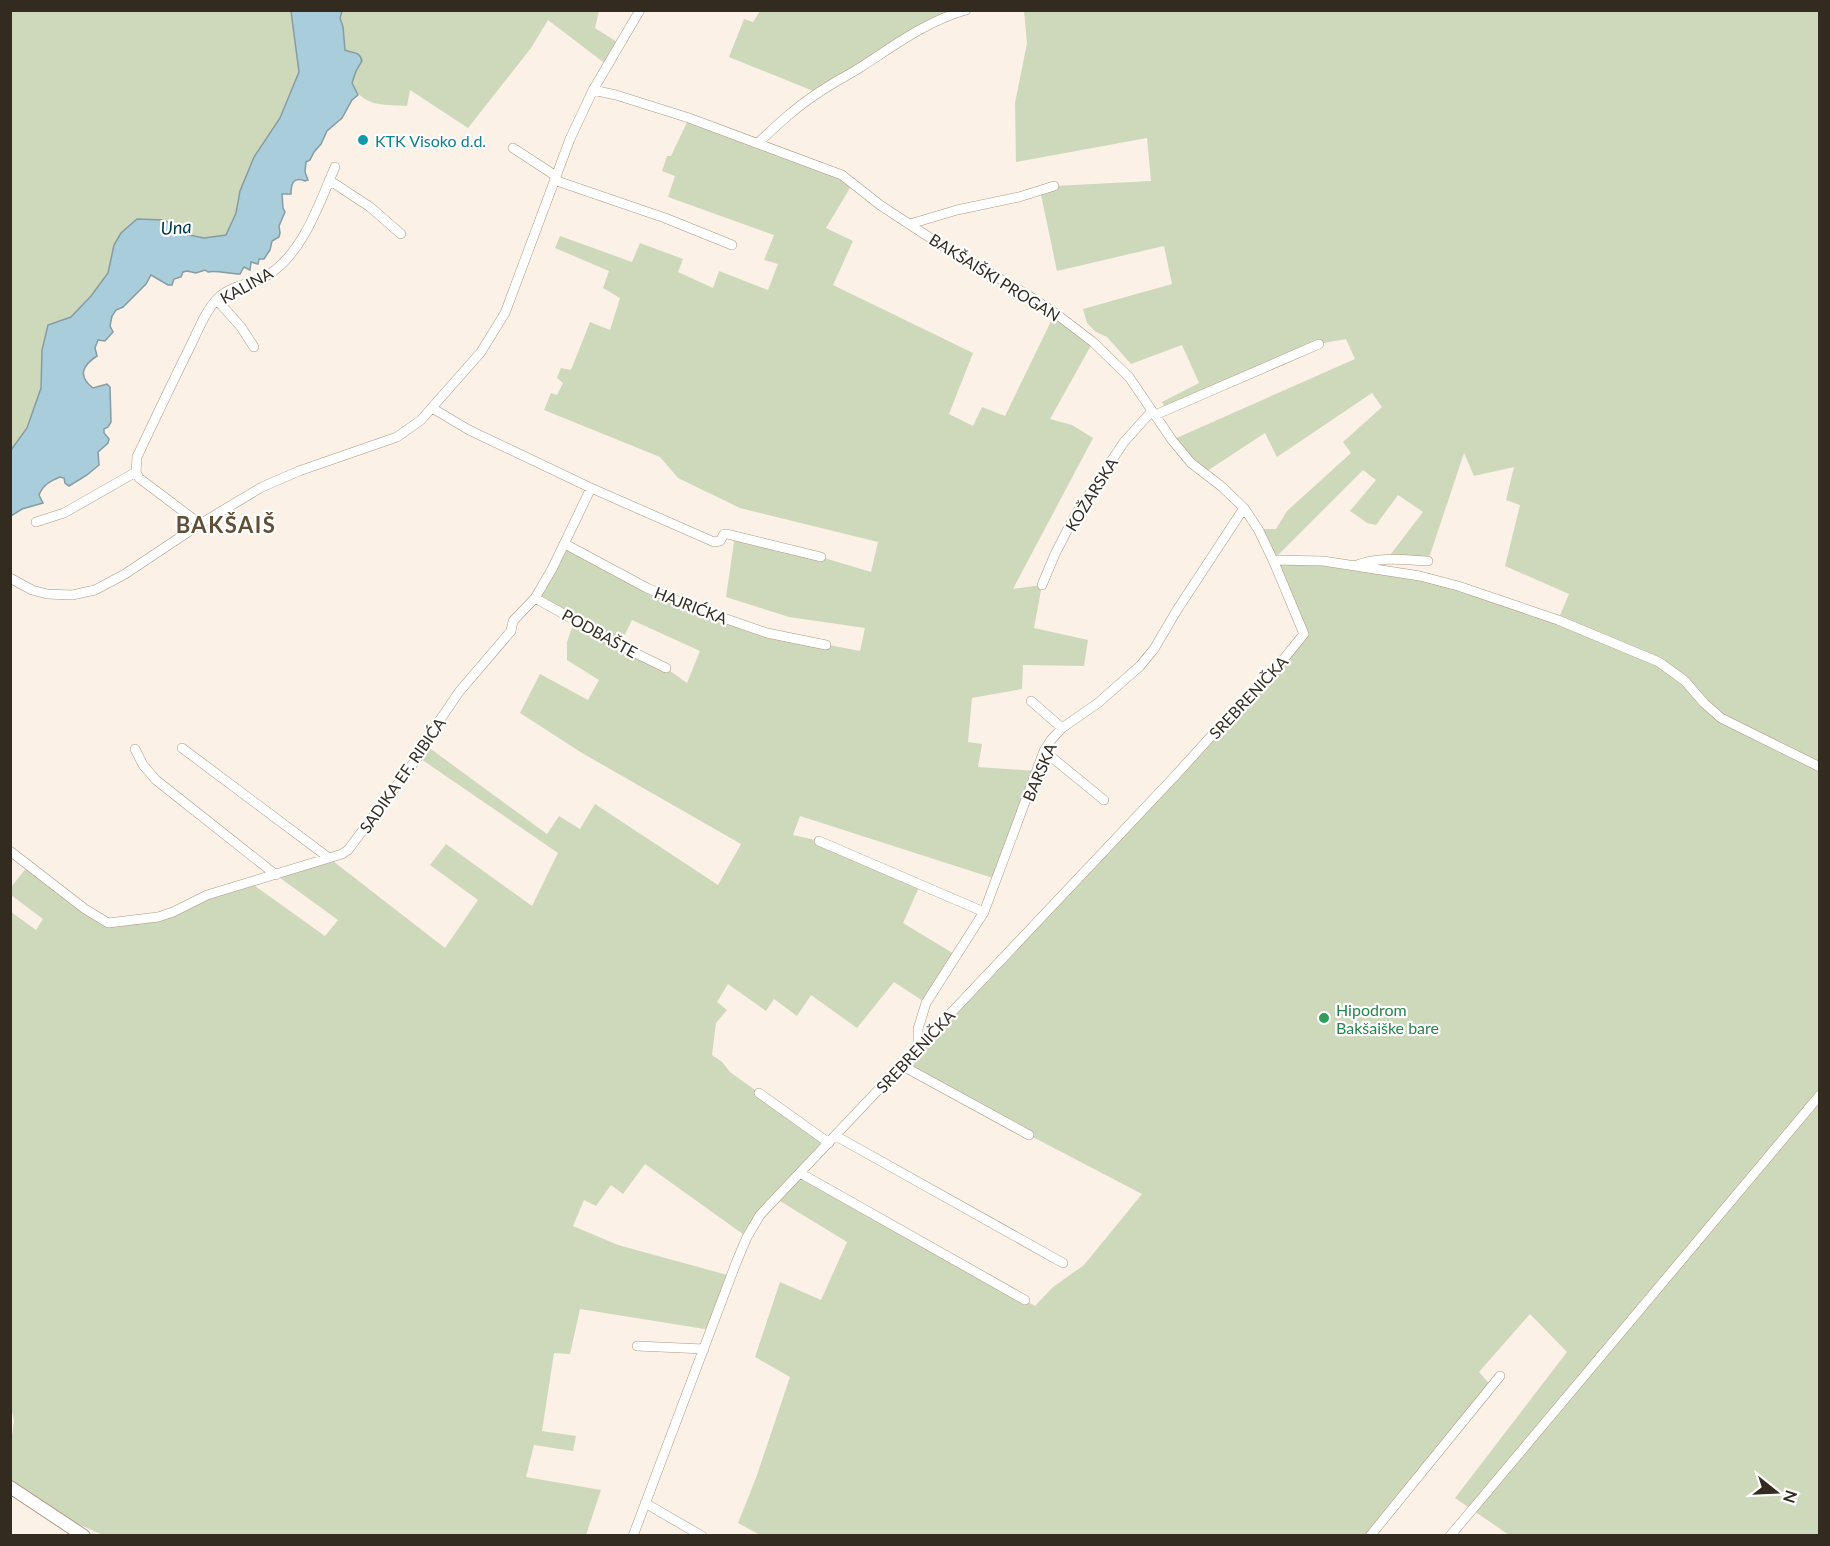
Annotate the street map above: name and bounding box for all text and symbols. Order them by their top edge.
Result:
place label: KTK Visoko d.d. [375,131,486,150]
marker: KTK Visoko d.d. [356,133,370,147]
water label: Una [160,215,192,239]
street label: BAKŠAIŠKI PROGAN [926,229,1064,325]
street label: KALINA [216,263,276,307]
street label: KOŽARSKA [1061,454,1121,534]
district label: BAKŠAIŠ [176,511,276,538]
street label: HAJRIĆKA [652,582,730,628]
street label: PODBAŠTE [559,605,641,661]
street label: SREBRENIČKA [1205,652,1291,742]
street label: SADIKA EF. RIBIĆA [355,714,449,836]
street label: BARSKA [1018,740,1060,804]
place label: Hipodrom Bakšaiške bare [1336,1000,1439,1037]
street label: SREBRENIČKA [872,1006,958,1096]
marker: Hipodrom Bakšaiške bare [1317,1011,1331,1025]
north arrow [1746,1462,1806,1522]
text: N [1780,1488,1802,1506]

